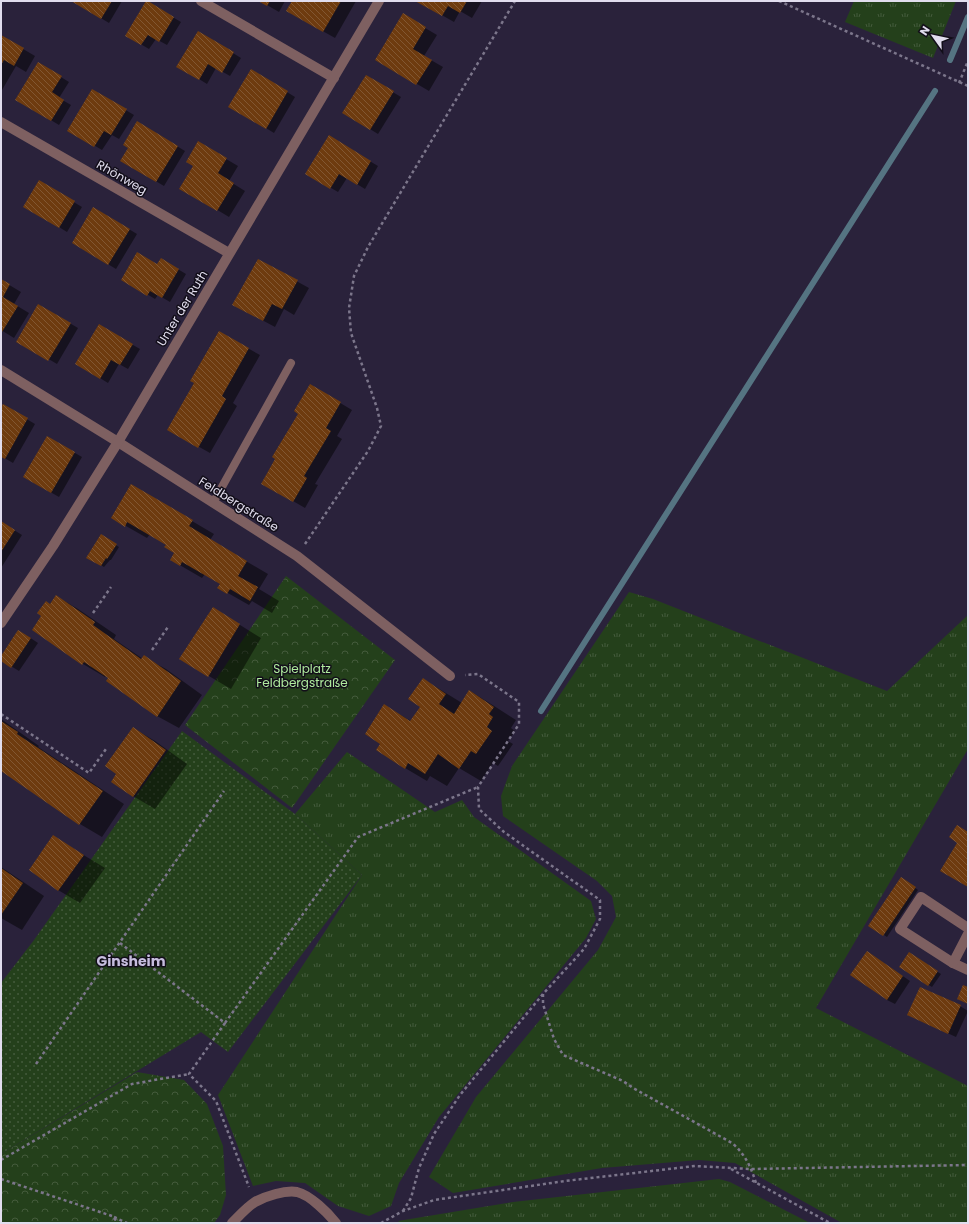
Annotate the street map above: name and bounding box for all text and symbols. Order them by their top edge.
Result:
north arrow [913,16,953,56]
text: N [916,23,934,38]
street label: Rhönweg [94,156,150,198]
street label: Unter der Ruth [153,267,211,349]
street label: Feldbergstraße [196,473,282,535]
park label: Spielplatz Feldbergstraße [256,660,348,691]
district label: Ginsheim [96,951,166,971]

